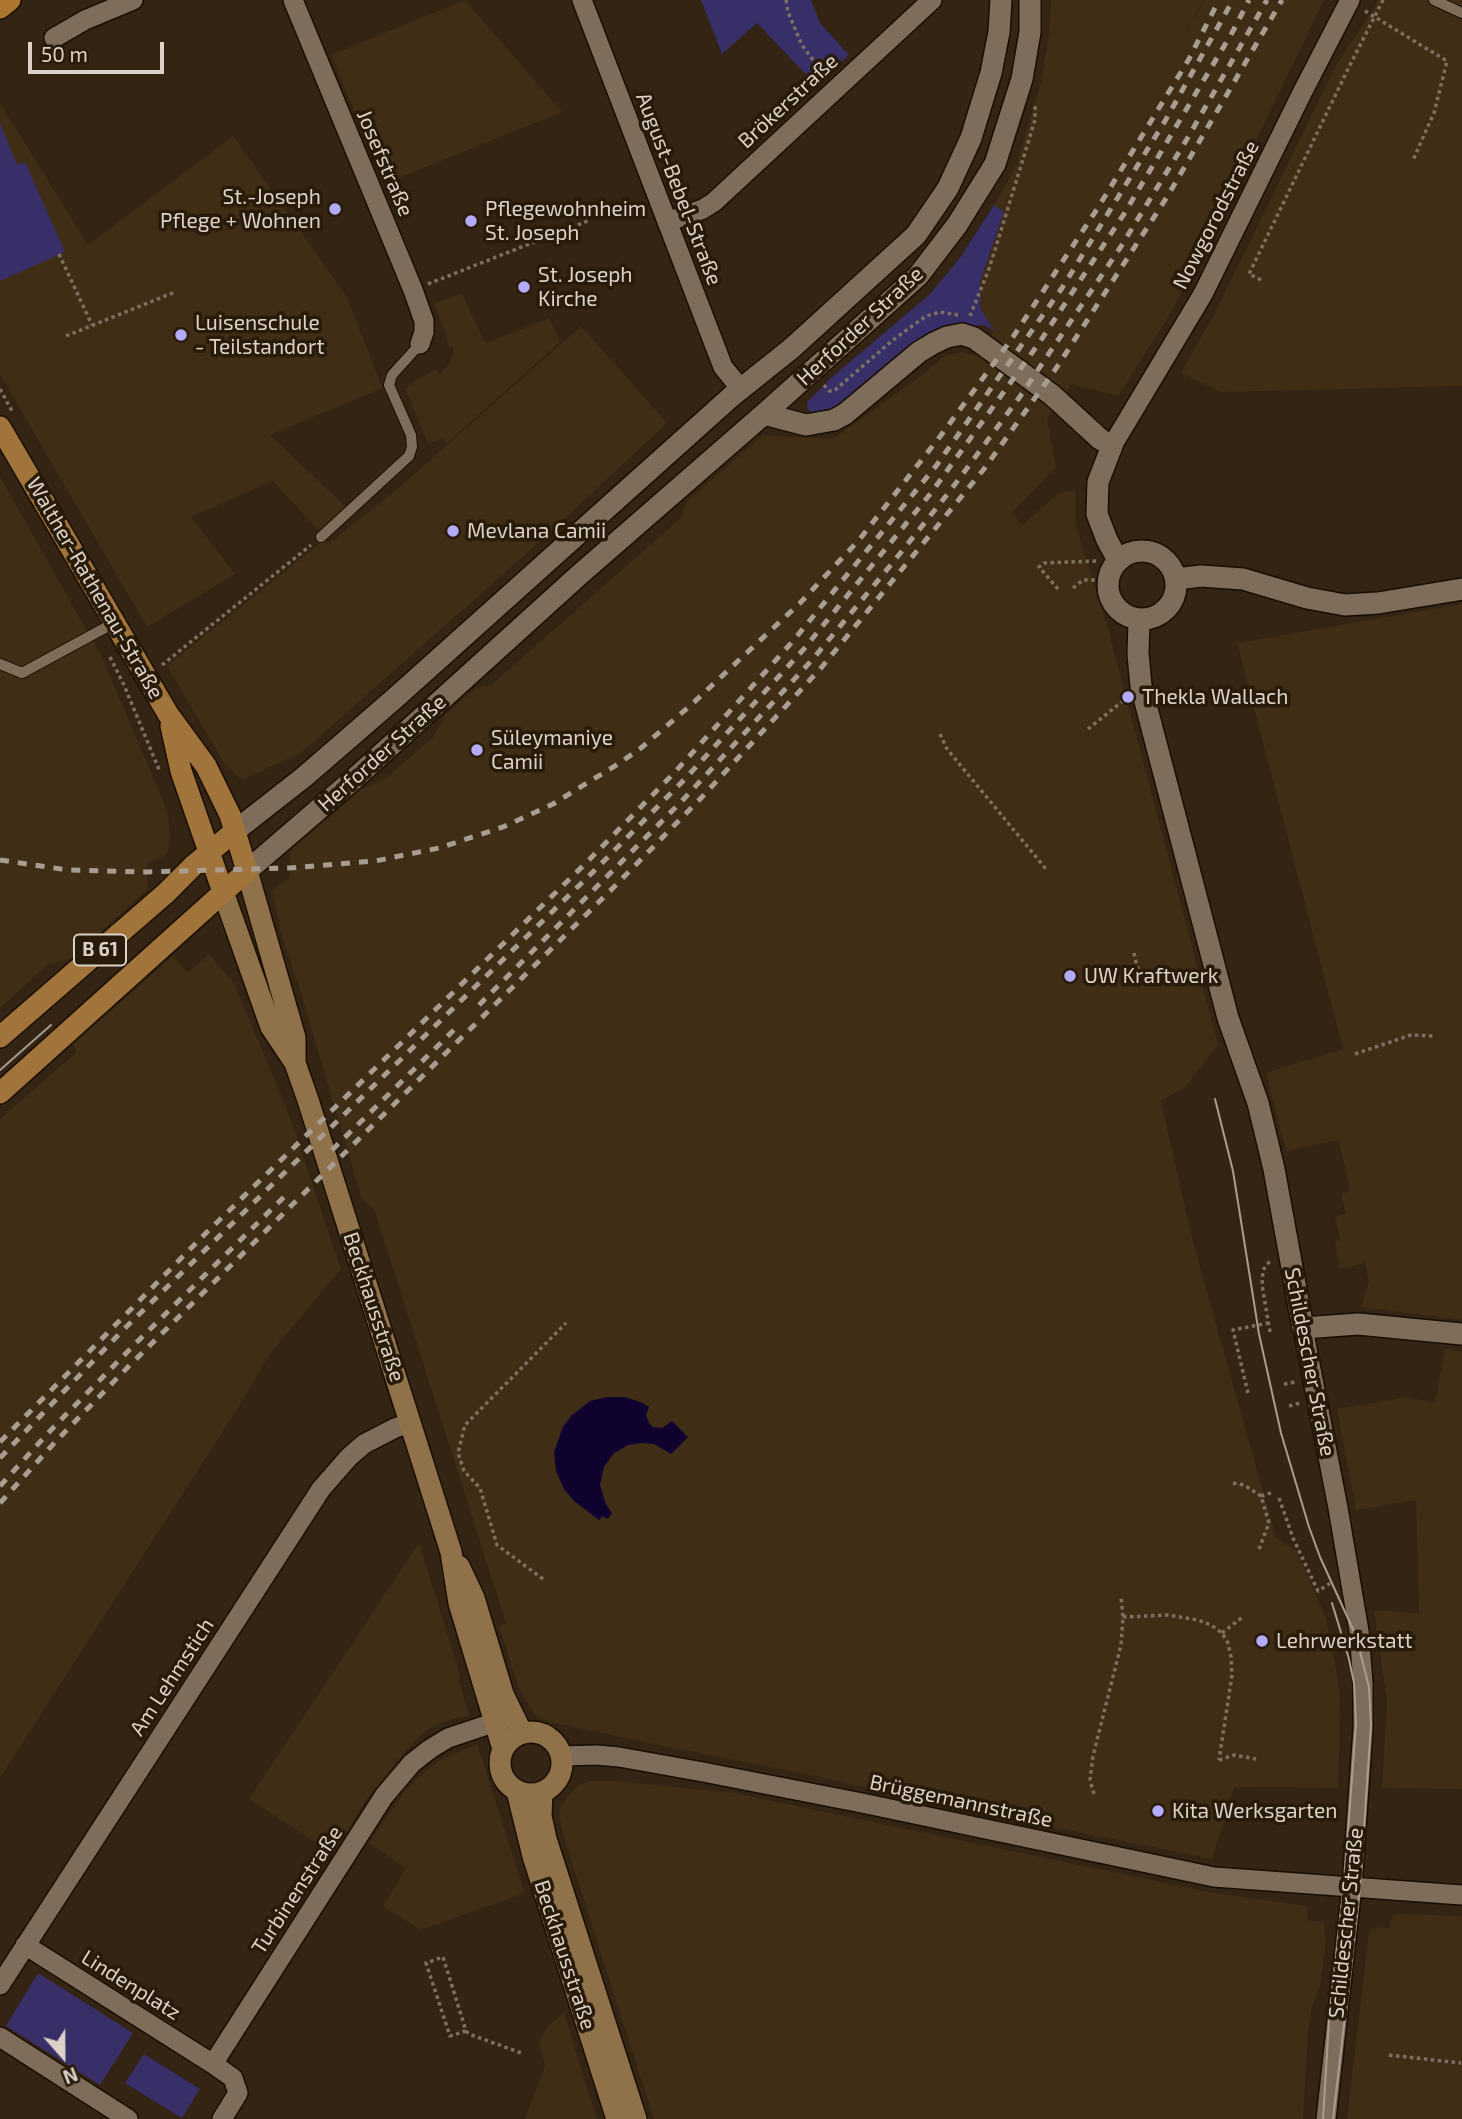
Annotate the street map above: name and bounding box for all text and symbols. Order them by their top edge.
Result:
scale bar [32,28,168,72]
text: 50 m [41,41,88,66]
street label: Brökerstraße [733,48,843,154]
street label: August-Bebel-Straße [631,89,727,289]
street label: Josefstraße [351,106,419,220]
street label: Nowgorodstraße [1168,136,1264,294]
place label: St.-Joseph Pflege + Wohnen [160,184,321,234]
place label: Pflegewohnheim St. Joseph [485,196,646,246]
marker: St.-Joseph Pflege + Wohnen [327,201,343,217]
marker: Pflegewohnheim St. Joseph [463,213,479,229]
street label: Herforder Straße [792,261,928,391]
place label: St. Joseph Kirche [538,262,633,312]
marker: St. Joseph Kirche [516,279,532,295]
place label: Luisenschule - Teilstandort [195,310,324,360]
marker: Luisenschule - Teilstandort [173,327,189,343]
street label: Walther-Rathenau-Straße [21,473,169,703]
place label: Mevlana Camii [467,518,606,544]
marker: Mevlana Camii [445,523,461,539]
place label: Thekla Wallach [1142,684,1288,710]
street label: Herforder Straße [313,689,451,817]
marker: Thekla Wallach [1120,689,1136,705]
place label: Süleymaniye Camii [491,725,613,775]
marker: Süleymaniye Camii [469,742,485,758]
road number: B 61 [74,934,126,966]
place label: UW Kraftwerk [1084,963,1219,989]
marker: UW Kraftwerk [1062,968,1078,984]
street label: Beckhausstraße [338,1229,410,1385]
street label: Schildescher Straße [1279,1266,1341,1458]
street label: Am Lehmstich [125,1613,219,1741]
place label: Lehrwerkstatt [1276,1628,1412,1654]
marker: Lehrwerkstatt [1254,1633,1270,1649]
street label: Brüggemannstraße [867,1769,1055,1833]
place label: Kita Werksgarten [1172,1798,1337,1824]
marker: Kita Werksgarten [1150,1803,1166,1819]
street label: Turbinenstraße [246,1821,348,1959]
street label: Schildescher Straße [1323,1826,1369,2020]
street label: Beckhausstraße [529,1877,601,2033]
street label: Lindenplatz [77,1945,185,2025]
north arrow [28,2021,98,2091]
text: N [60,2063,81,2089]

